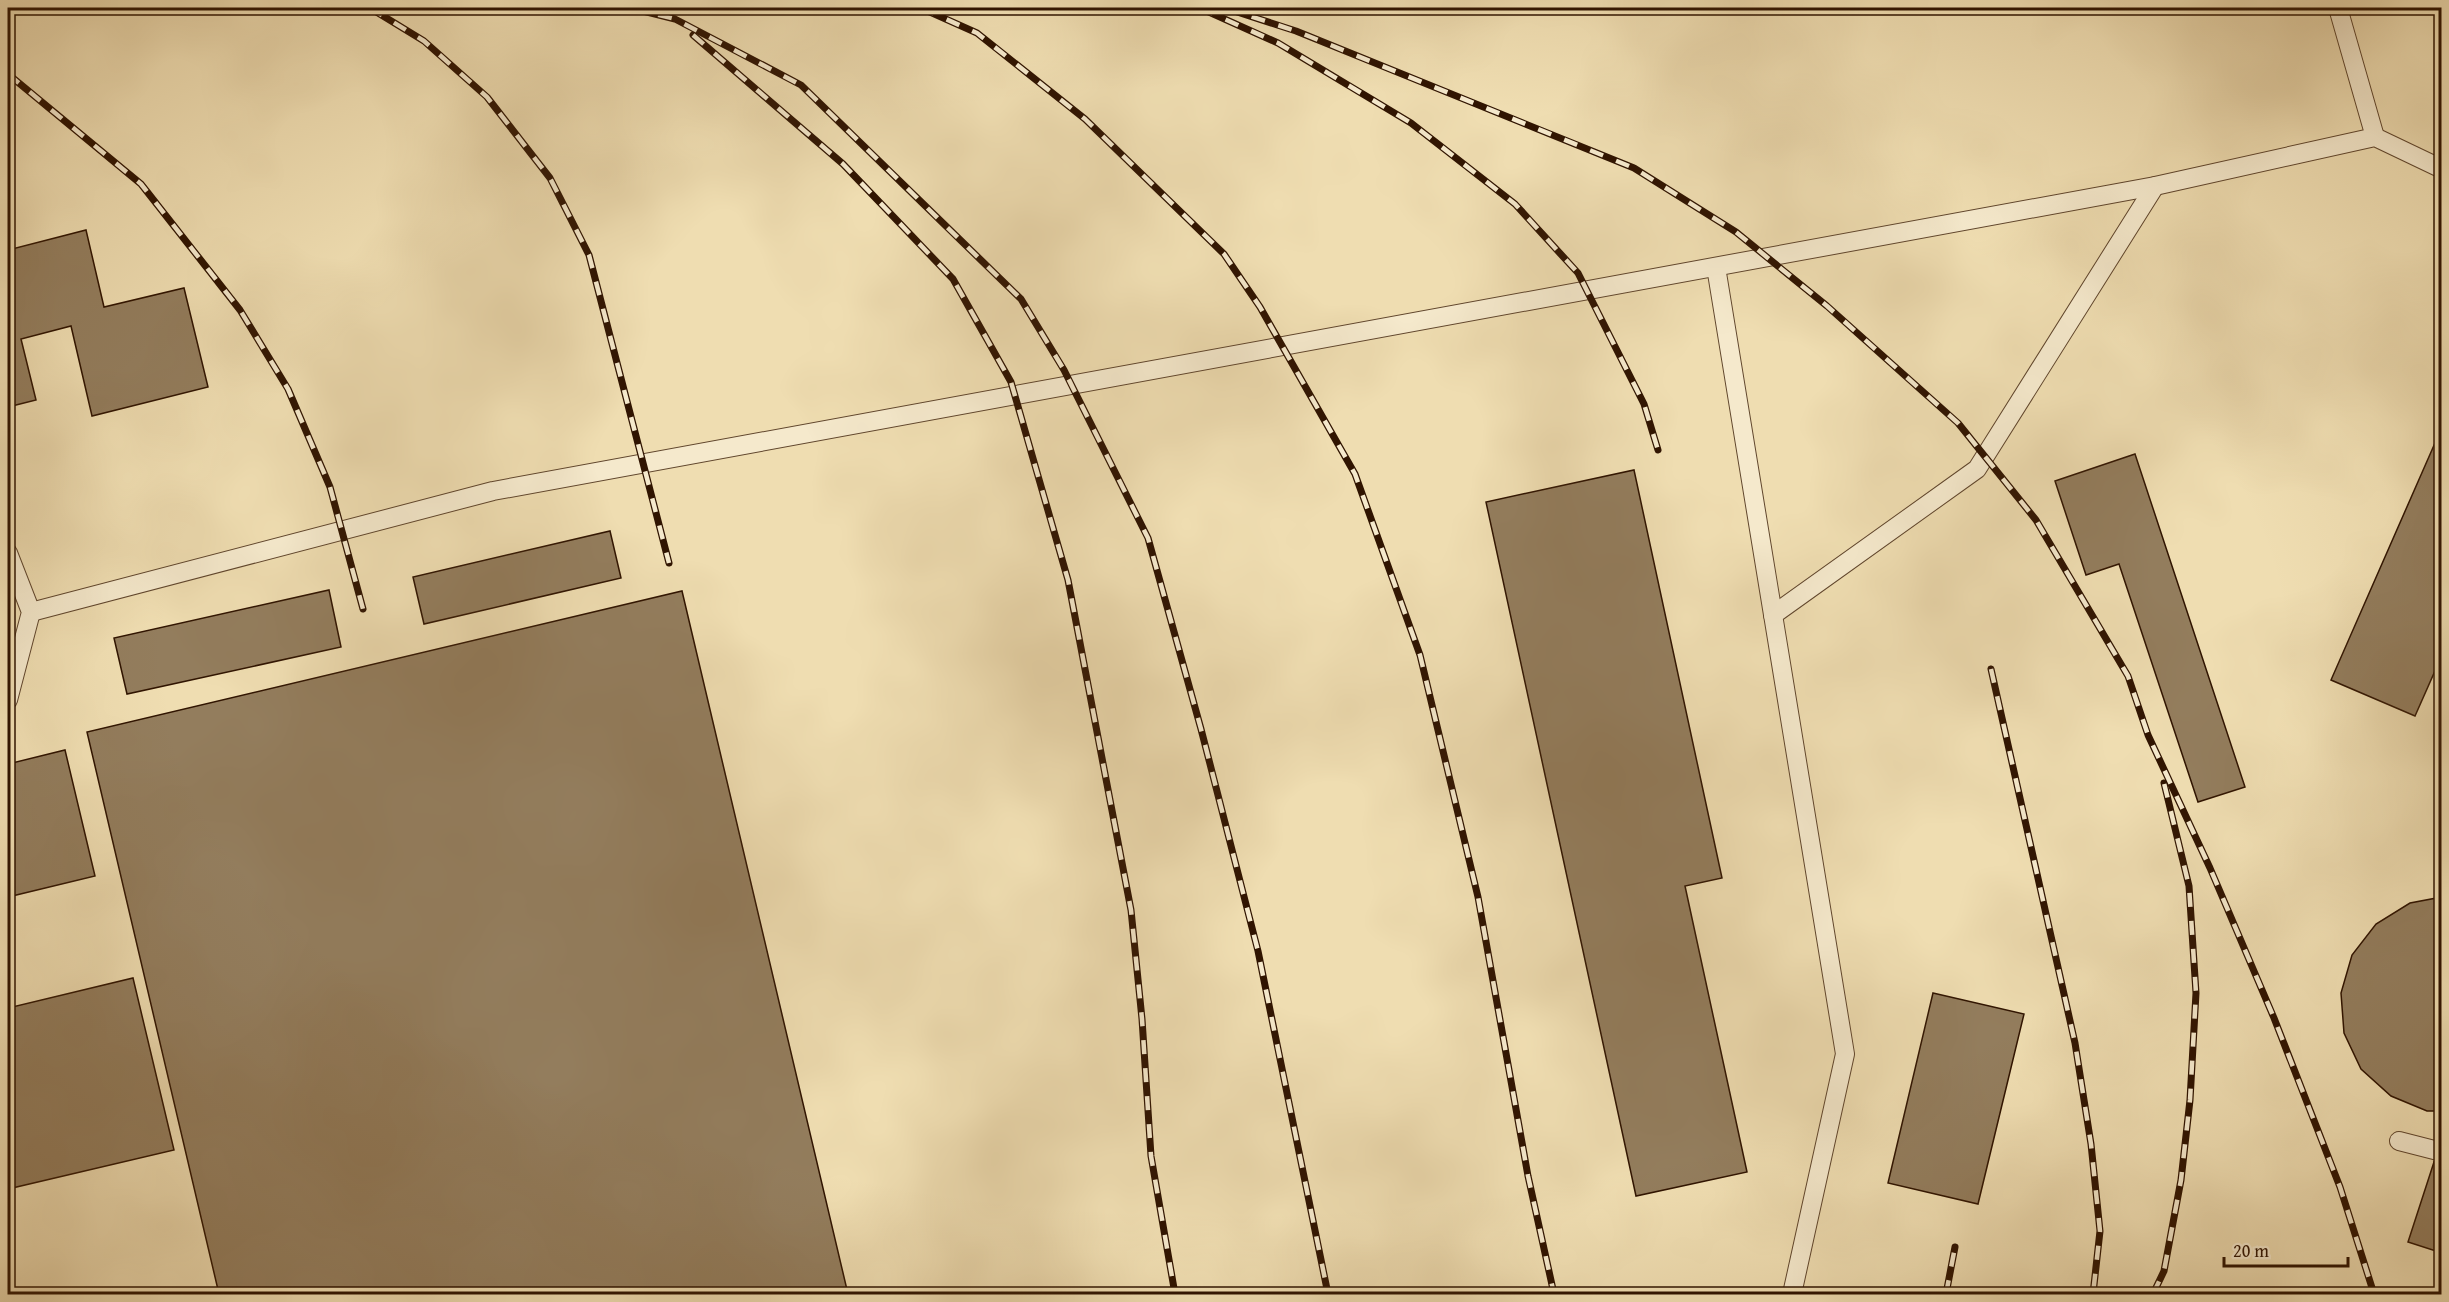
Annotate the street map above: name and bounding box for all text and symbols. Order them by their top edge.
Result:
scale bar [2224,1230,2348,1268]
text: 20 m [2233,1237,2269,1264]

